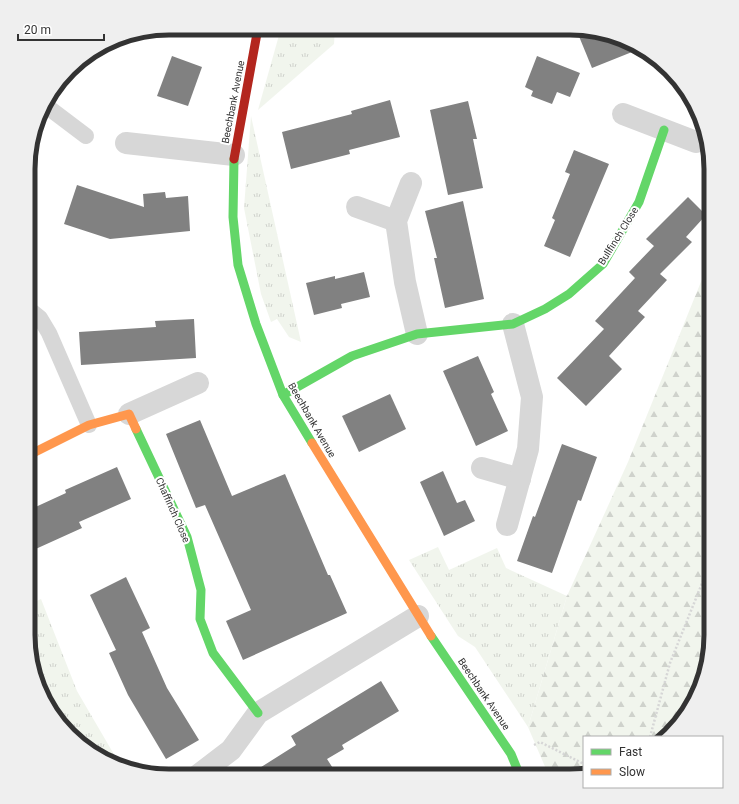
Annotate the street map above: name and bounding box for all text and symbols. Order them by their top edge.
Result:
scale bar [18,16,104,42]
text: 20 m [24,23,51,37]
street label: Beechbank Avenue [220,60,246,144]
street label: Bullfinch Close [596,205,640,267]
street label: Beechbank Avenue [286,381,338,459]
street label: Chaffinch Close [154,476,192,544]
street label: Beechbank Avenue [456,656,512,732]
legend [583,736,723,788]
text: Fast [619,745,642,759]
text: Slow [619,765,645,779]

